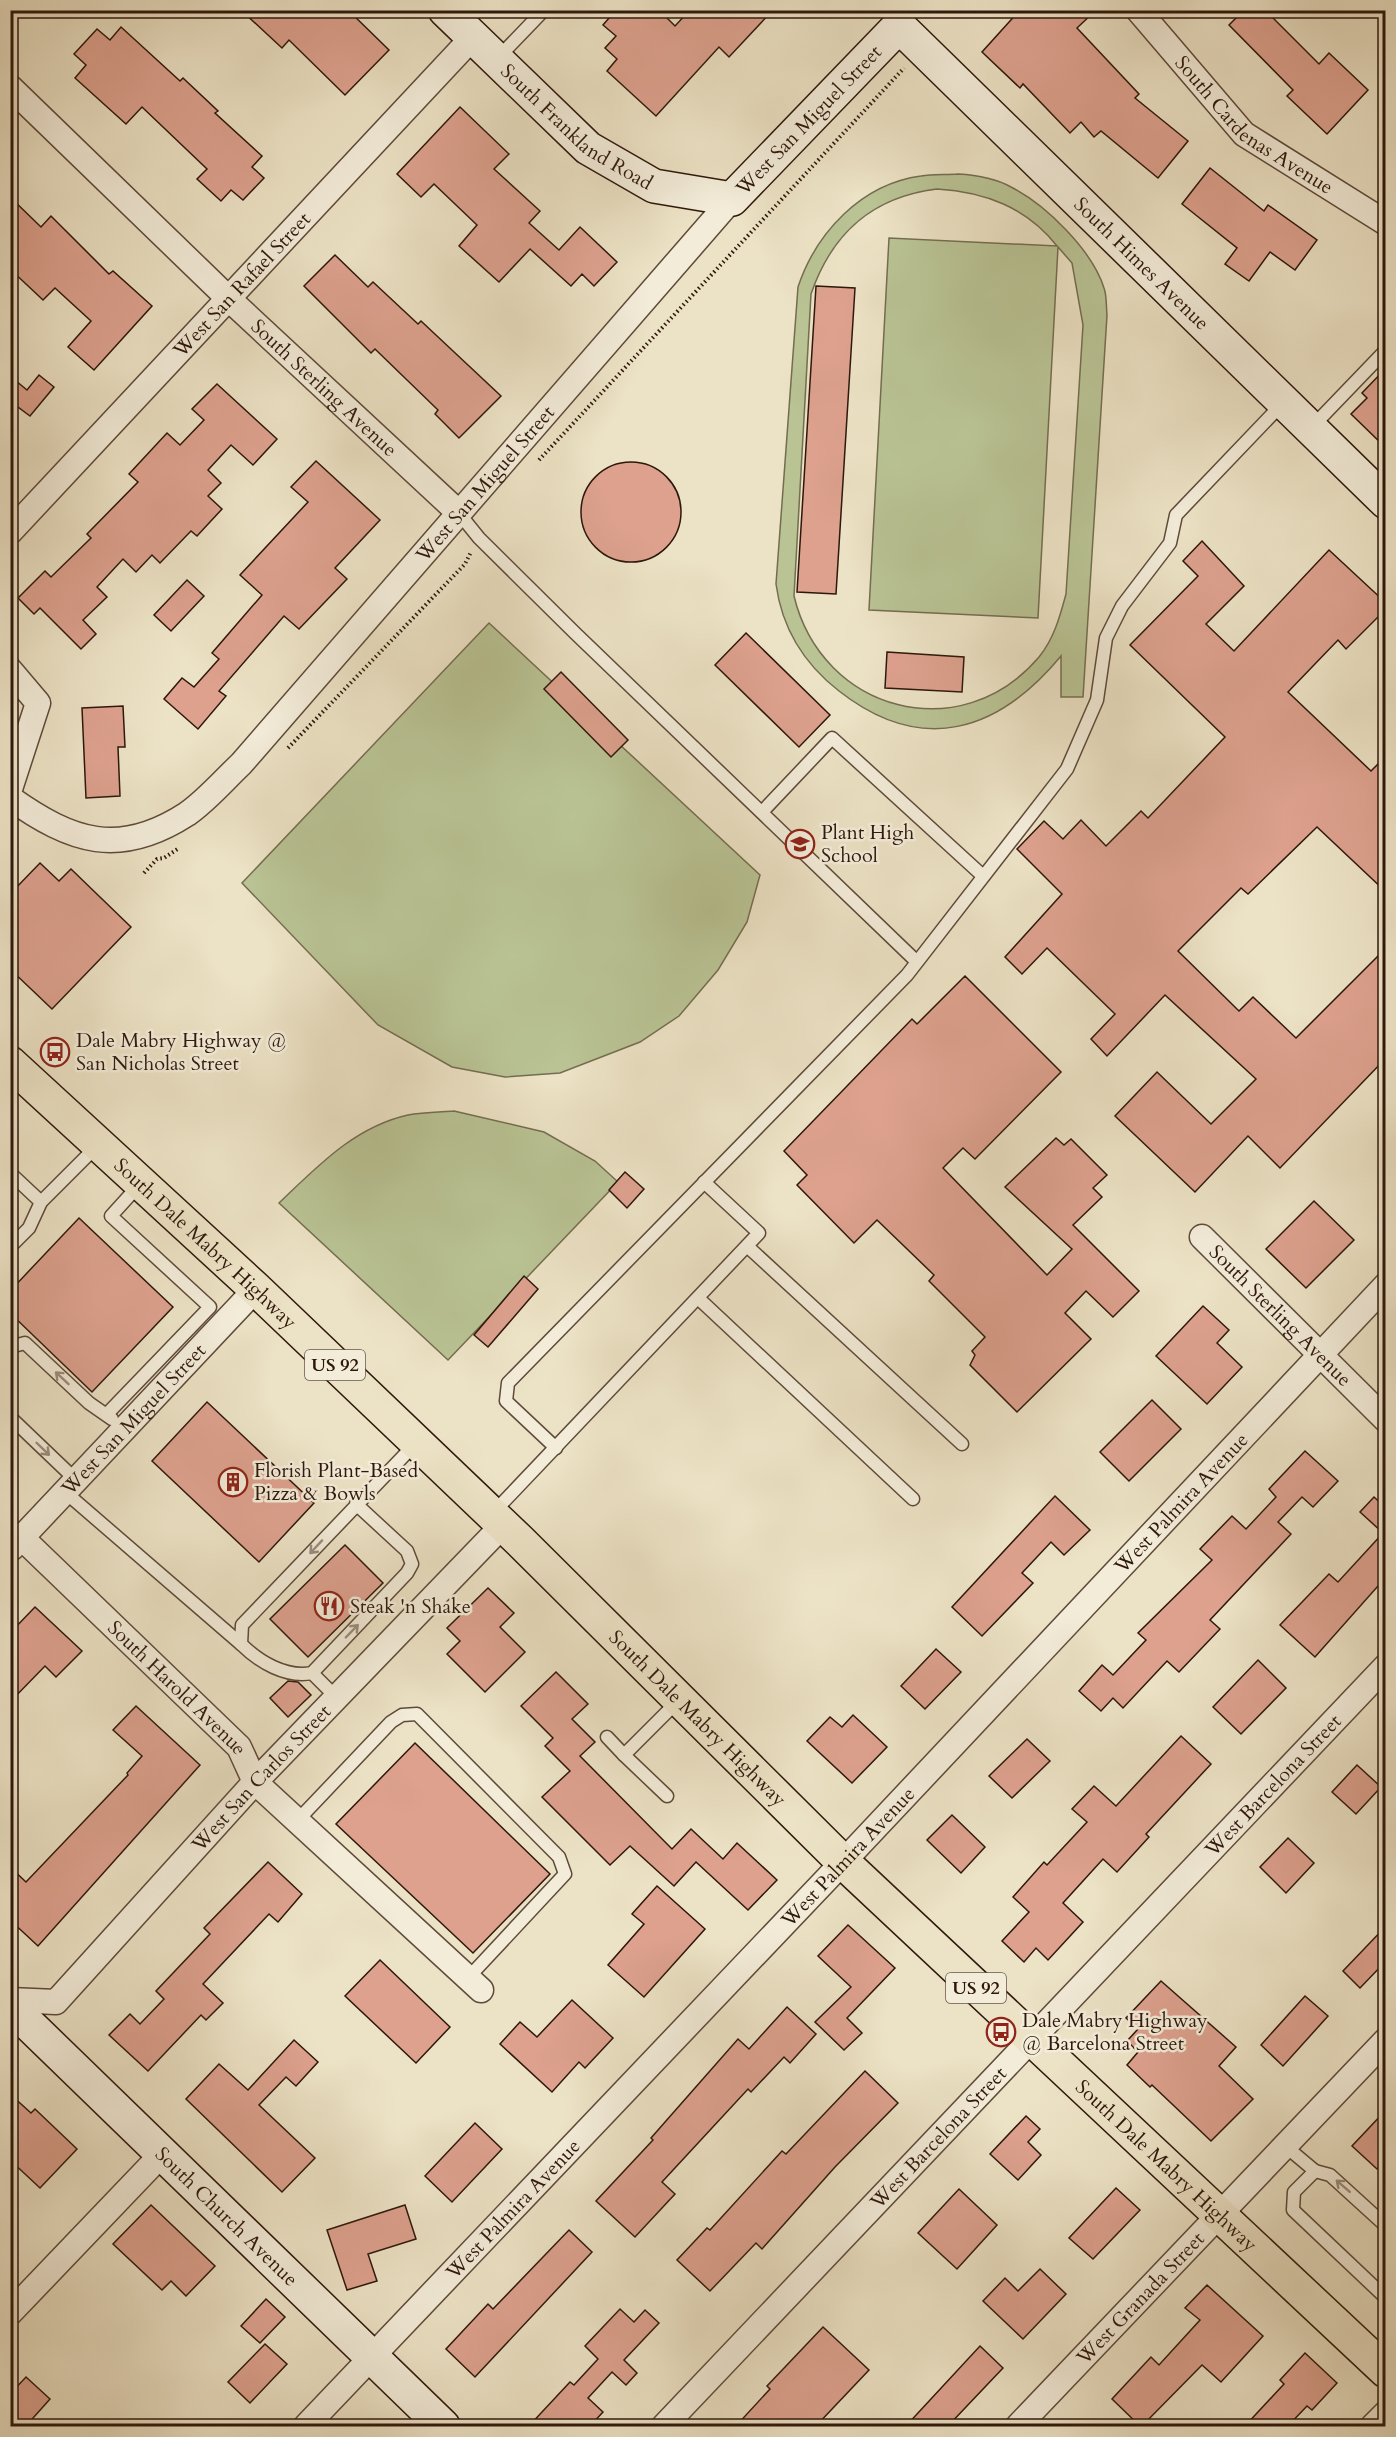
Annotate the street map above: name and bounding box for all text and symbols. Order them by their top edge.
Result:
street label: West San Miguel Street [729,38,888,202]
street label: South Cardenas Avenue [1169,50,1339,200]
street label: South Frankland Road [495,58,658,196]
street label: South Himes Avenue [1068,191,1216,336]
street label: West San Rafael Street [166,205,317,364]
street label: South Sterling Avenue [245,313,403,463]
street label: West San Miguel Street [409,399,561,568]
place label: Plant High School [821,819,914,869]
school or university icon: Plant High School [784,828,816,860]
place label: Dale Mabry Highway @ San Nicholas Street [76,1027,286,1077]
bus stop icon: Dale Mabry Highway @ San Nicholas Street [39,1036,71,1068]
street label: South Dale Mabry Highway [108,1152,303,1335]
street label: South Sterling Avenue [1204,1238,1358,1392]
street label: West San Miguel Street [54,1337,212,1502]
road number: US 92 [305,1350,365,1380]
one-way arrow [54,1370,69,1385]
street label: West Palmira Avenue [1107,1427,1254,1580]
one-way arrow [36,1441,51,1456]
place label: Florish Plant-Based Pizza & Bowls [254,1457,418,1507]
building icon: Florish Plant-Based Pizza & Bowls [217,1466,249,1498]
one-way arrow [309,1539,323,1554]
restaurant icon: Steak 'n Shake [313,1590,345,1622]
place label: Steak 'n Shake [350,1593,471,1620]
street label: South Harold Avenue [102,1614,254,1759]
one-way arrow [345,1623,359,1638]
street label: South Dale Mabry Highway [603,1624,793,1812]
street label: West San Carlos Street [185,1698,337,1858]
street label: West Barcelona Street [1198,1708,1347,1863]
street label: West Palmira Avenue [774,1780,921,1933]
road number: US 92 [946,1973,1006,2003]
place label: Dale Mabry Highway @ Barcelona Street [1022,2007,1208,2057]
bus stop icon: Dale Mabry Highway @ Barcelona Street [985,2016,1017,2048]
street label: West Barcelona Street [863,2060,1013,2215]
street label: South Dale Mabry Highway [1070,2073,1264,2258]
street label: West Palmira Avenue [439,2133,586,2285]
street label: South Church Avenue [149,2141,304,2292]
one-way arrow [1336,2179,1351,2193]
street label: West Granada Street [1070,2225,1210,2371]

